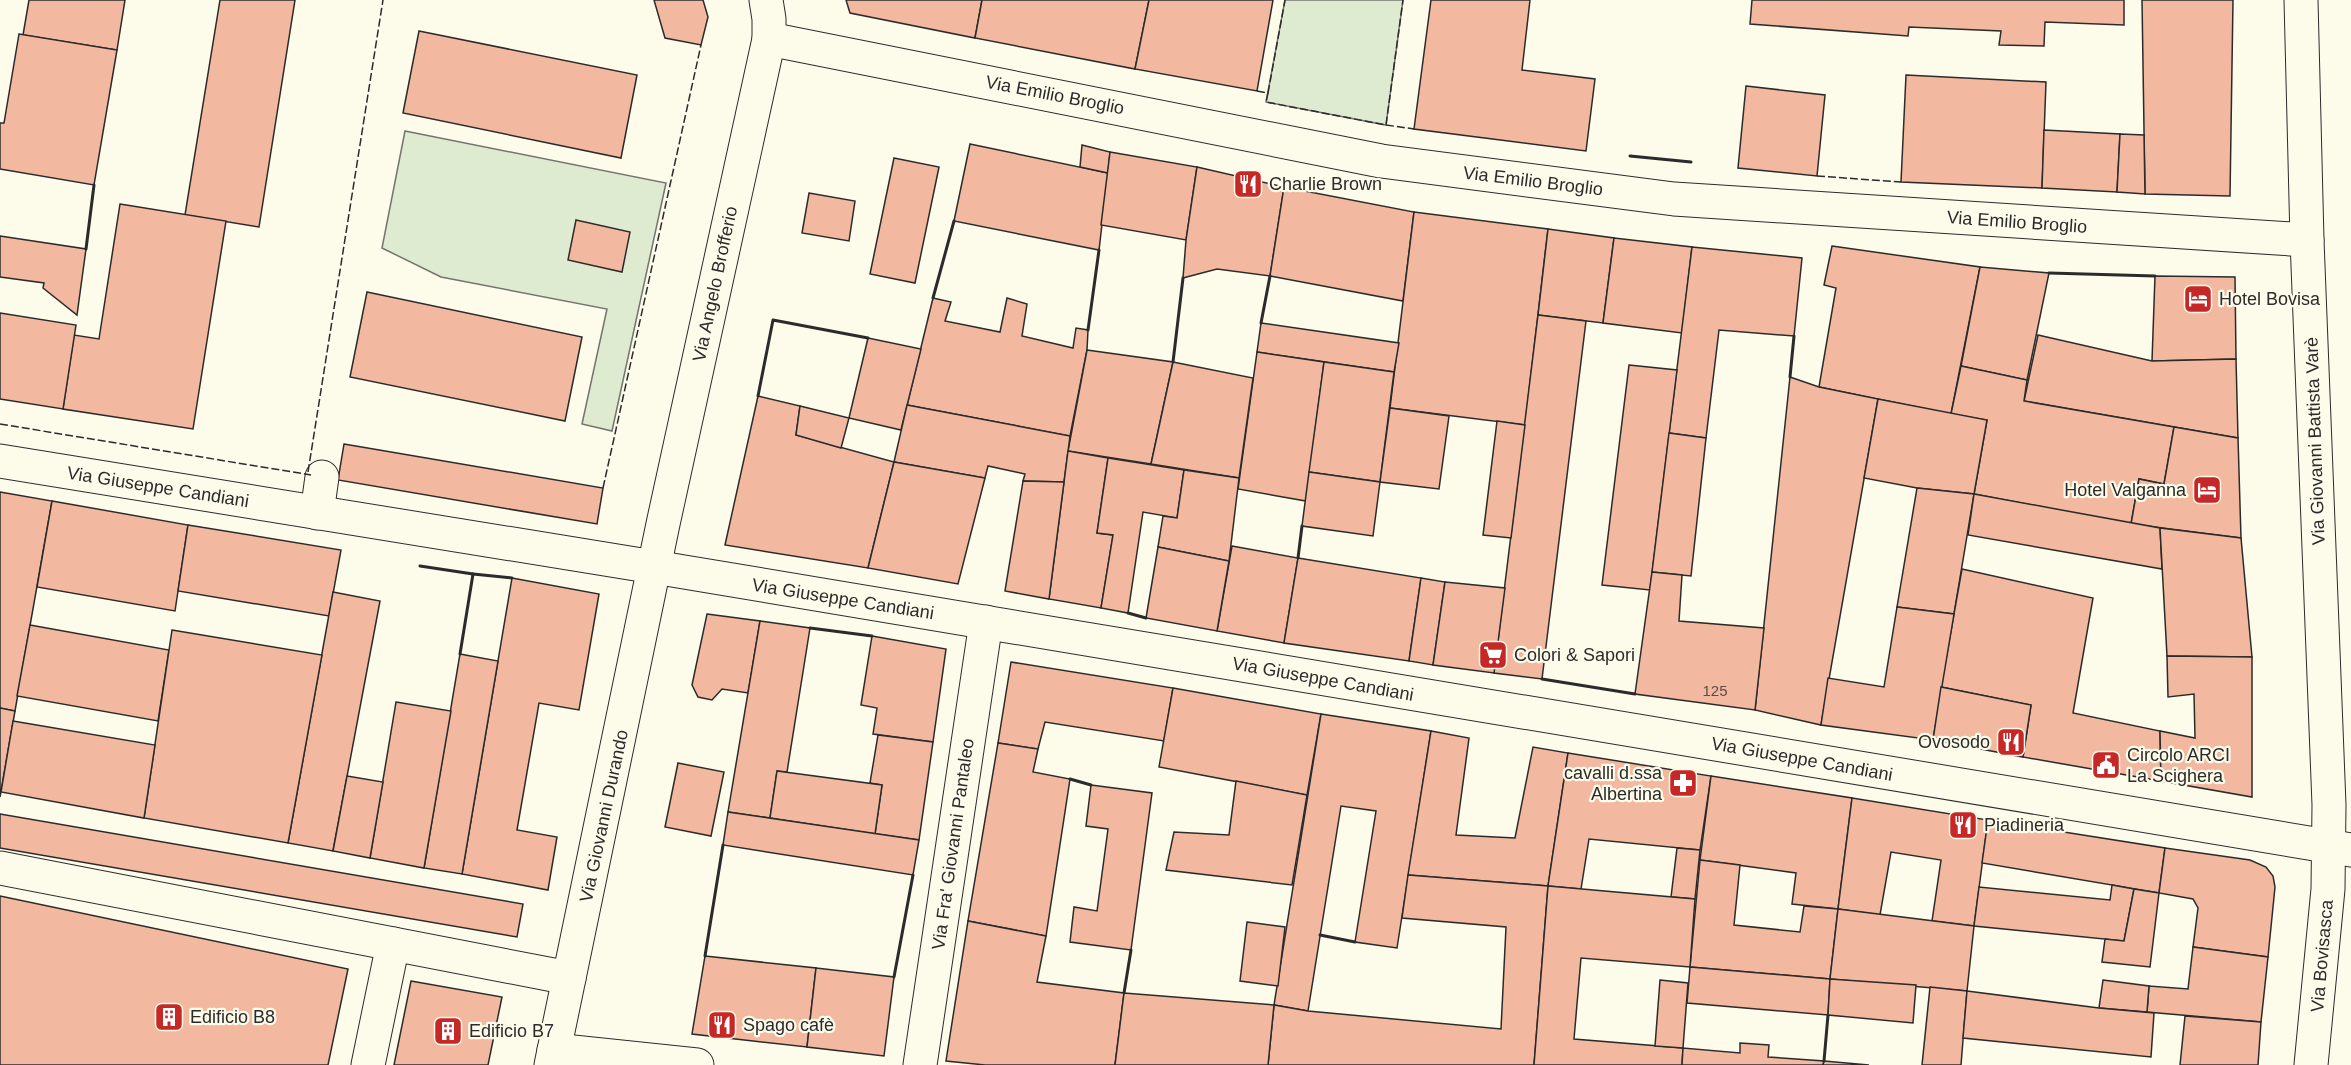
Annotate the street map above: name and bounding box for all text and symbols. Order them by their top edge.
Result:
street label: Via Emilio Broglio [984,72,1126,118]
street label: Via Emilio Broglio [1462,162,1604,200]
restaurant icon: Charlie Brown [1232,168,1264,200]
place label: Charlie Brown [1269,174,1382,194]
street label: Via Angelo Brofferio [689,204,741,364]
street label: Via Emilio Broglio [1946,207,2088,237]
hotel icon: Hotel Bovisa [2182,283,2214,315]
place label: Hotel Bovisa [2219,289,2321,309]
street label: Via Giovanni Battista Varè [2301,336,2329,546]
street label: Via Giuseppe Candiani [66,463,250,511]
hotel icon: Hotel Valganna [2191,474,2223,506]
place label: Hotel Valganna [2064,480,2187,500]
street label: Via Giuseppe Candiani [751,575,935,623]
supermarket icon: Colori & Sapori [1477,639,1509,671]
place label: Colori & Sapori [1514,645,1635,665]
street label: Via Giuseppe Candiani [1231,653,1415,705]
house number: 125 [1702,682,1728,699]
restaurant icon: Ovosodo [1995,726,2027,758]
street label: Via Giovanni Durando [576,728,632,904]
place label: Ovosodo [1918,732,1990,752]
street label: Via Giuseppe Candiani [1710,733,1894,785]
street label: Via Fra' Giovanni Pantaleo [928,737,978,951]
place label: Circolo ARCI La Scighera [2127,745,2230,786]
public building icon: Circolo ARCI La Scighera [2090,749,2122,781]
place label: cavalli d.ssa Albertina [1564,763,1663,804]
pharmacy icon: cavalli d.ssa Albertina [1667,767,1699,799]
restaurant icon: Piadineria [1947,809,1979,841]
place label: Piadineria [1984,815,2065,835]
street label: Via Bovisasca [2307,898,2337,1013]
building icon: Edificio B8 [153,1001,185,1033]
place label: Edificio B8 [190,1007,275,1027]
restaurant icon: Spago cafè [706,1009,738,1041]
building icon: Edificio B7 [432,1015,464,1047]
place label: Spago cafè [743,1015,834,1035]
place label: Edificio B7 [469,1021,554,1041]

